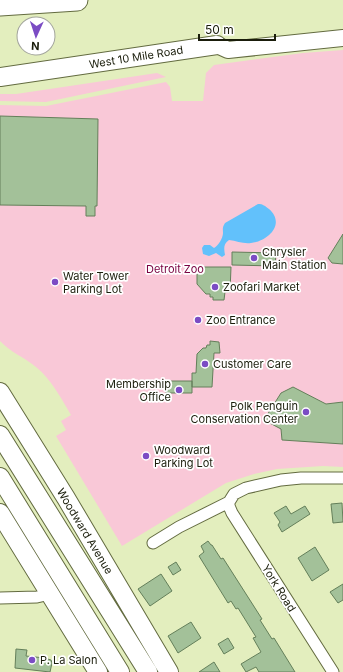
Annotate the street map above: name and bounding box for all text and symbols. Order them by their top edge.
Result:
north arrow [16,16,56,56]
scale bar [199,16,275,42]
text: 50 m [205,22,234,37]
text: N [31,39,40,53]
street label: West 10 Mile Road [88,43,184,71]
place label: Chrysler Main Station [262,245,327,272]
marker: Chrysler Main Station [249,253,259,263]
park label: Detroit Zoo [146,262,204,276]
place label: Water Tower Parking Lot [63,269,129,296]
marker: Water Tower Parking Lot [50,277,60,287]
place label: Zoofari Market [223,280,300,294]
marker: Zoofari Market [210,282,220,292]
place label: Zoo Entrance [206,313,275,327]
marker: Zoo Entrance [193,315,203,325]
place label: Customer Care [213,357,291,371]
marker: Customer Care [200,359,210,369]
place label: Membership Office [106,377,171,404]
marker: Membership Office [174,385,184,395]
place label: Polk Penguin Conservation Center [191,399,298,426]
marker: Polk Penguin Conservation Center [301,407,311,417]
place label: Woodward Parking Lot [154,443,213,470]
marker: Woodward Parking Lot [141,451,151,461]
street label: Woodward Avenue [54,485,116,577]
street label: York Road [259,562,299,614]
place label: P. La Salon [40,653,97,667]
marker: P. La Salon [27,655,37,665]

